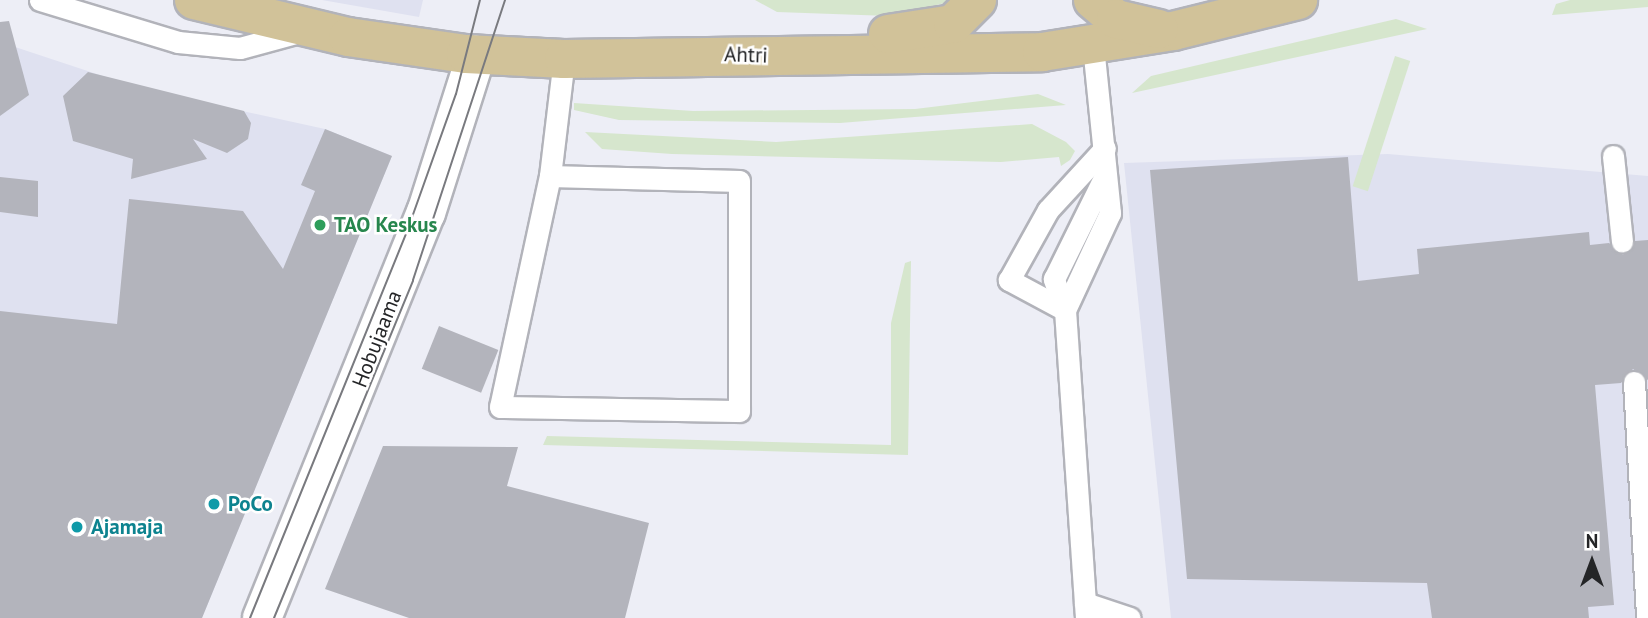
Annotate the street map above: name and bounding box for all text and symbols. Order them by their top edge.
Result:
street label: Ahtri [724,42,768,68]
place label: TAO Keskus [334,212,438,238]
marker: TAO Keskus [312,217,328,233]
street label: Hobujaama [347,287,407,391]
place label: PoCo [228,491,273,517]
marker: PoCo [206,496,222,512]
place label: Ajamaja [91,514,163,540]
marker: Ajamaja [69,519,85,535]
north arrow [1557,527,1627,597]
text: N [1586,529,1598,553]

